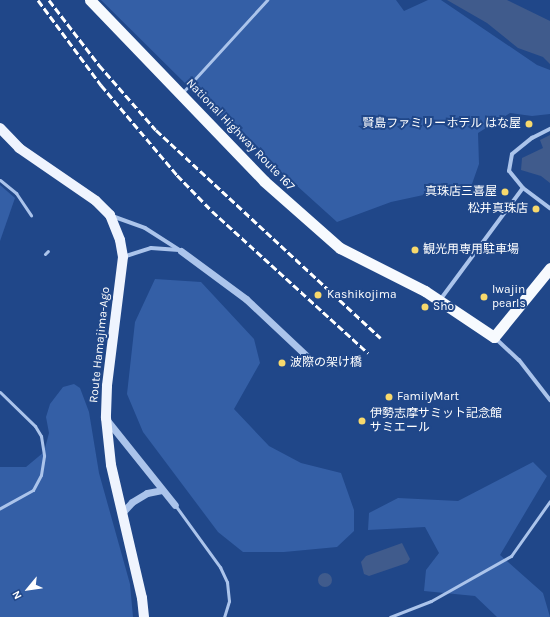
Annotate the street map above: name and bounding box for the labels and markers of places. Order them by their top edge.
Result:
place label: 賢島ファミリーホテル はな屋 [362,117,521,131]
marker: 賢島ファミリーホテル はな屋 [524,119,534,129]
place label: 真珠店三喜屋 [425,185,497,199]
marker: 真珠店三喜屋 [500,187,510,197]
place label: 松井真珠店 [468,202,528,216]
marker: 松井真珠店 [531,204,541,214]
place label: 観光用専用駐車場 [423,243,519,257]
marker: 観光用専用駐車場 [410,245,420,255]
place label: Iwajin pearls [492,283,526,311]
place label: Kashikojima [327,288,397,302]
marker: Kashikojima [312,289,324,301]
marker: Iwajin pearls [479,292,489,302]
place label: Sho [433,300,454,314]
marker: Sho [420,302,430,312]
place label: 波際の架け橋 [290,356,362,370]
marker: 波際の架け橋 [277,358,287,368]
place label: FamilyMart [397,390,459,404]
marker: FamilyMart [384,392,394,402]
place label: 伊勢志摩サミット記念館 サミエール [370,407,502,435]
marker: 伊勢志摩サミット記念館 サミエール [357,416,367,426]

